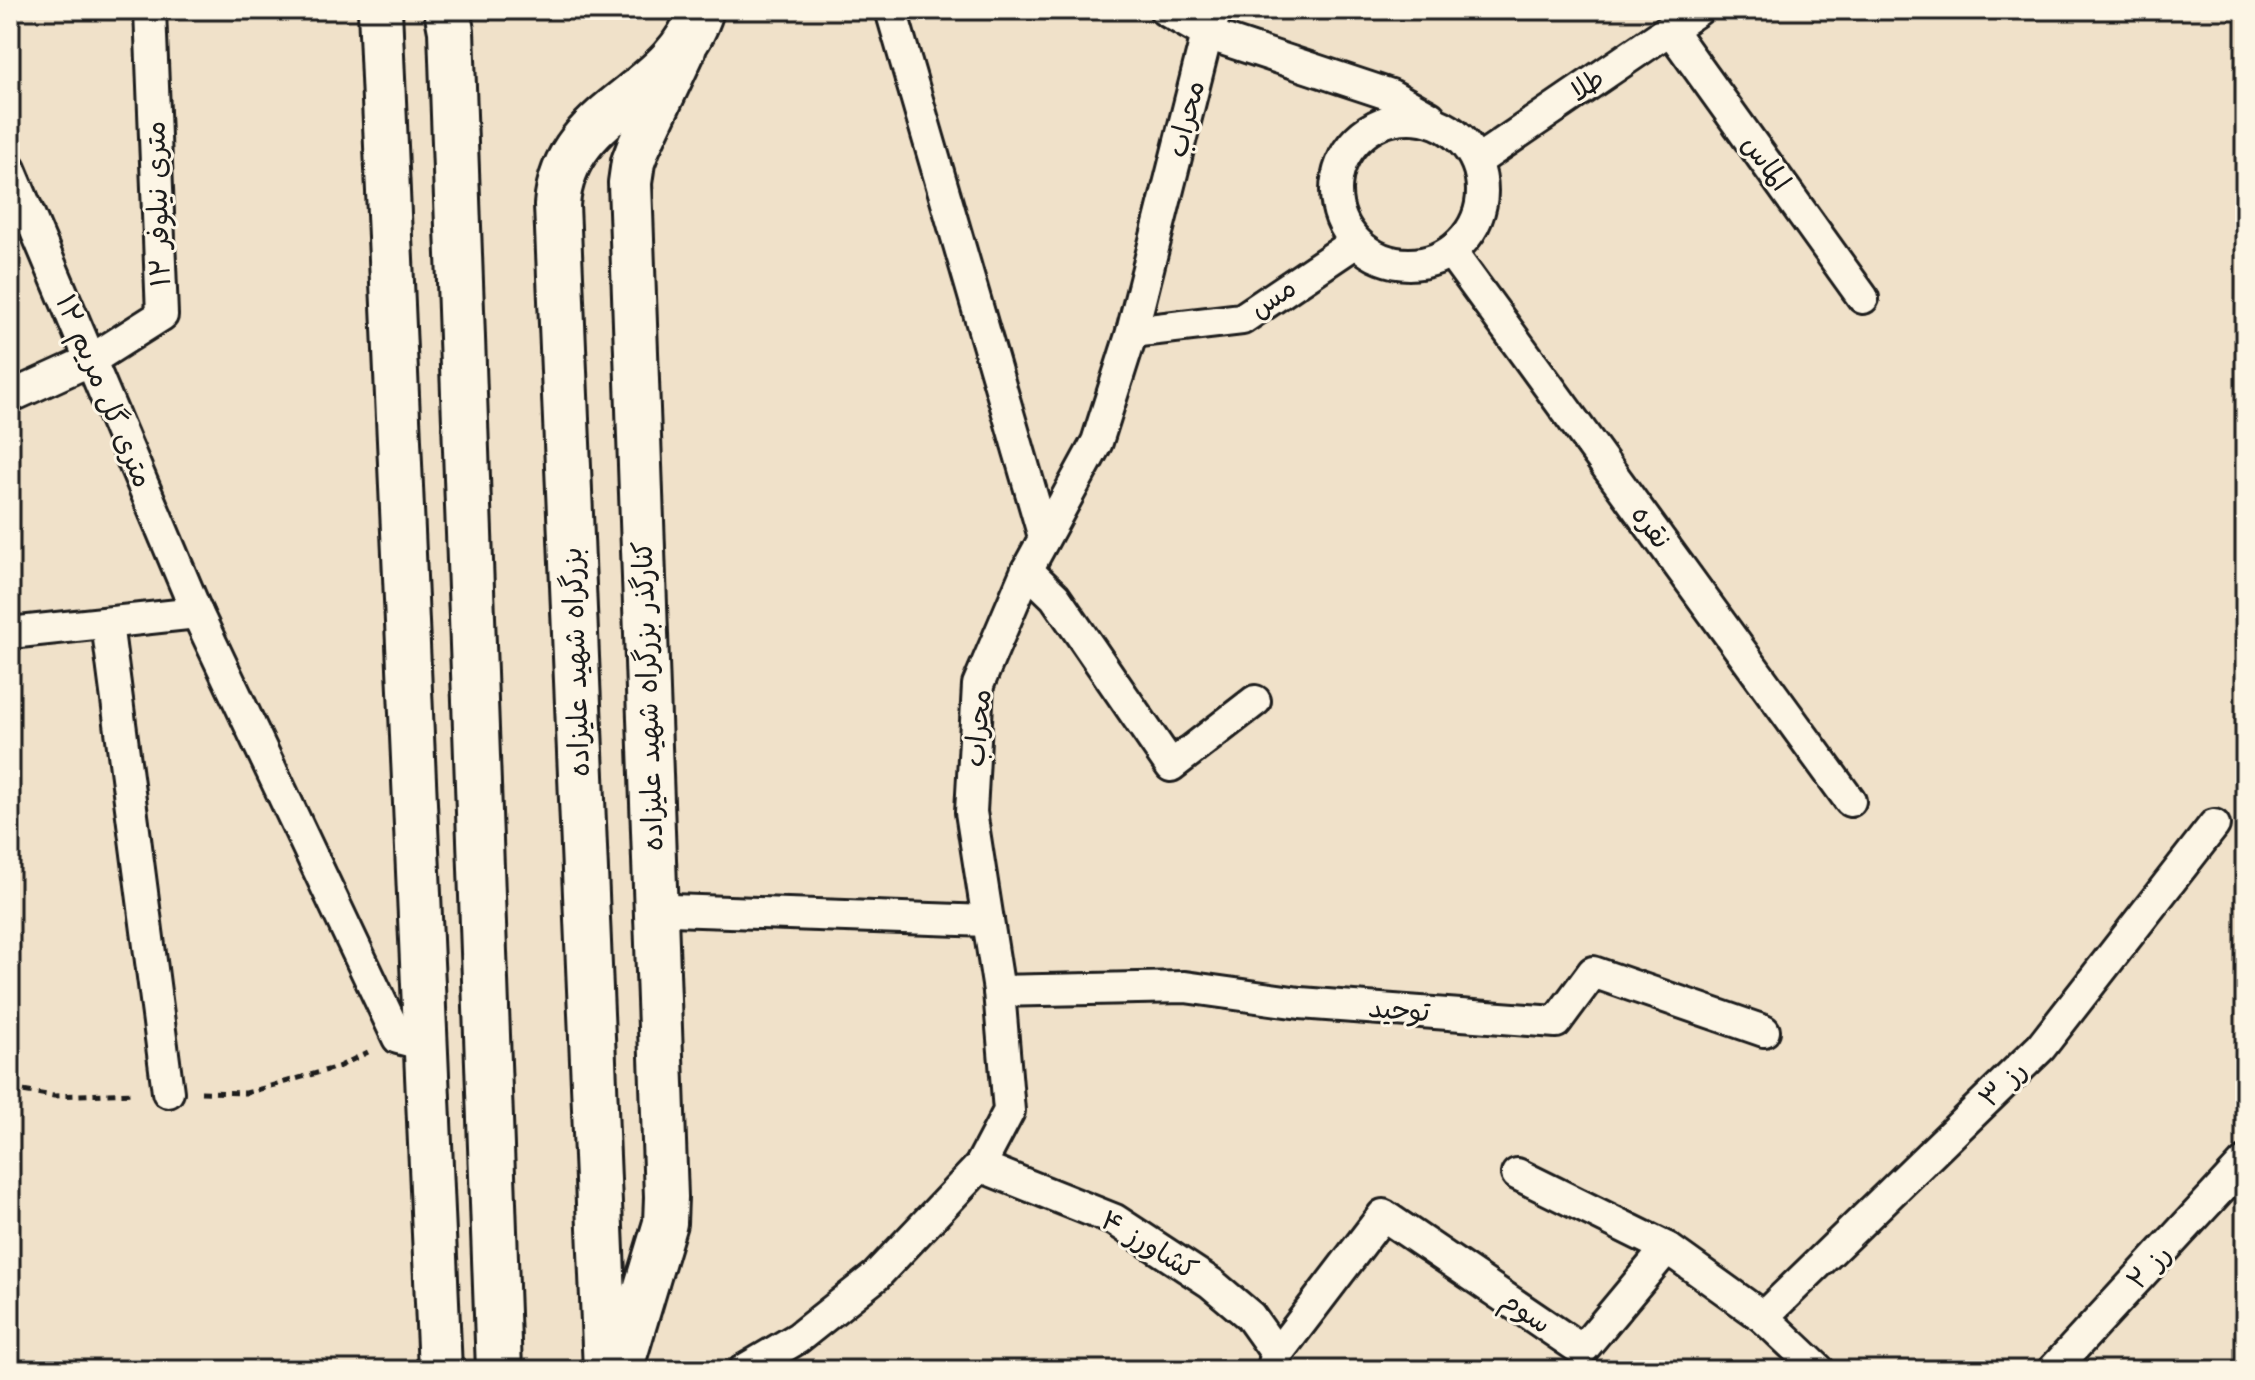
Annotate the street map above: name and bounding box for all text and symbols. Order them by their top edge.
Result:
street label: طلا [1563,62,1611,108]
street label: محراب [1161,77,1212,161]
street label: ۱۲ متری نیلوفر [139,120,179,288]
street label: الماس [1735,129,1797,197]
street label: مس [1244,271,1302,325]
street label: ۱۲ متری گل مریم [44,289,160,494]
street label: نقره [1624,499,1678,555]
street label: کنارگذر بزرگراه شهید علیزاده [626,540,670,852]
street label: بزرگراه شهید علیزاده [555,547,597,777]
street label: محراب [959,688,998,768]
street label: توحید [1367,992,1432,1028]
street label: رز ۳ [1973,1054,2033,1114]
street label: کشاورز ۴ [1095,1204,1203,1286]
street label: رز ۲ [2120,1238,2178,1296]
street label: سوم [1492,1284,1557,1344]

